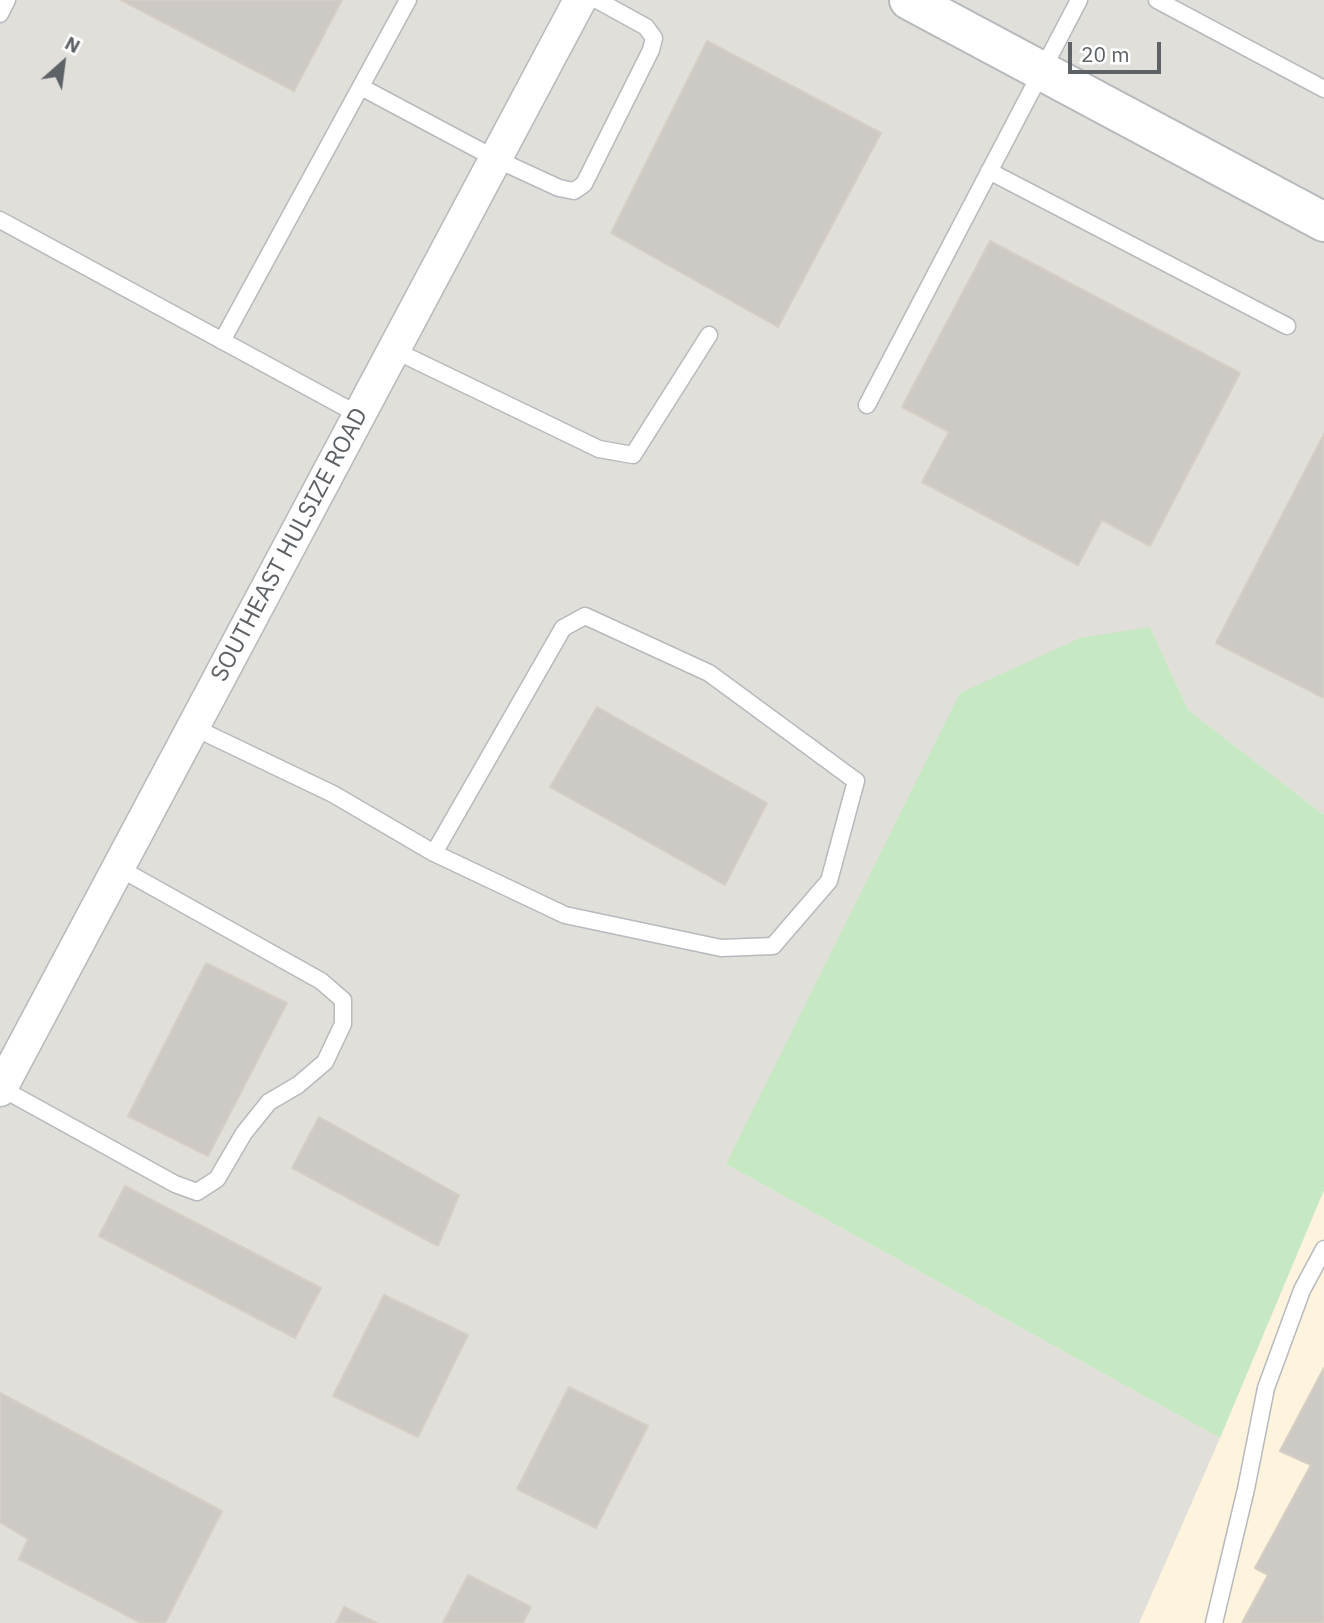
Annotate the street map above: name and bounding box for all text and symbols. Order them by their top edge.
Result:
north arrow [28,28,98,98]
scale bar [1072,28,1165,72]
text: N [61,31,85,58]
text: 20 m [1081,40,1130,68]
street label: SOUTHEAST HULSIZE ROAD [205,403,375,687]

